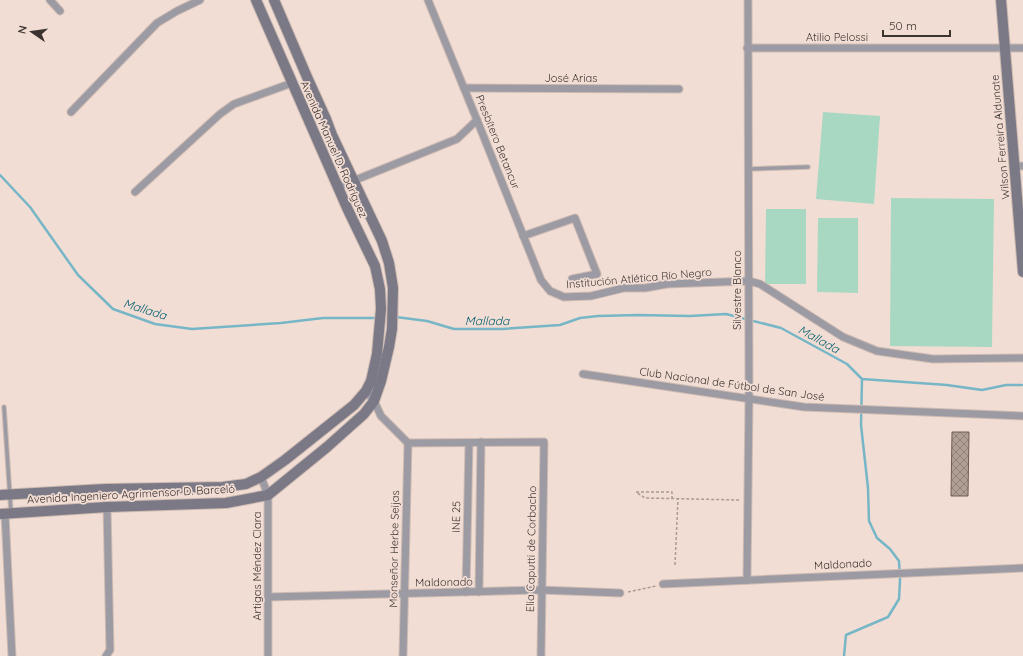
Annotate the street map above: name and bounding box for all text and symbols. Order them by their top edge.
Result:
north arrow [12,12,52,52]
scale bar [883,12,950,38]
text: 50 m [889,18,917,33]
text: N [15,24,30,35]
street label: Atilio Pelossi [806,30,868,44]
street label: José Arias [545,71,597,85]
street label: Wilson Ferreira Aldunate [988,74,1012,200]
street label: Avenida Manuel D. Rodríguez [297,78,371,220]
street label: Presbítero Betancur [473,93,524,192]
street label: Silvestre Blanco [730,250,744,330]
street label: Institución Atlética Río Negro [566,265,713,291]
water label: Mallada [122,295,169,323]
water label: Mallada [465,313,510,328]
water label: Mallada [796,322,843,357]
street label: Club Nacional de Fútbol de San José [639,364,825,404]
street label: Avenida Ingeniero Agrimensor D. Barceló [27,482,236,506]
street label: Elia Caputti de Corbacho [523,485,539,612]
street label: Monseñor Herbe Seijas [386,490,402,608]
street label: INE 25 [449,501,463,533]
street label: Artigas Méndez Clara [250,511,264,621]
street label: Maldonado [814,555,873,573]
street label: Maldonado [415,574,473,590]

